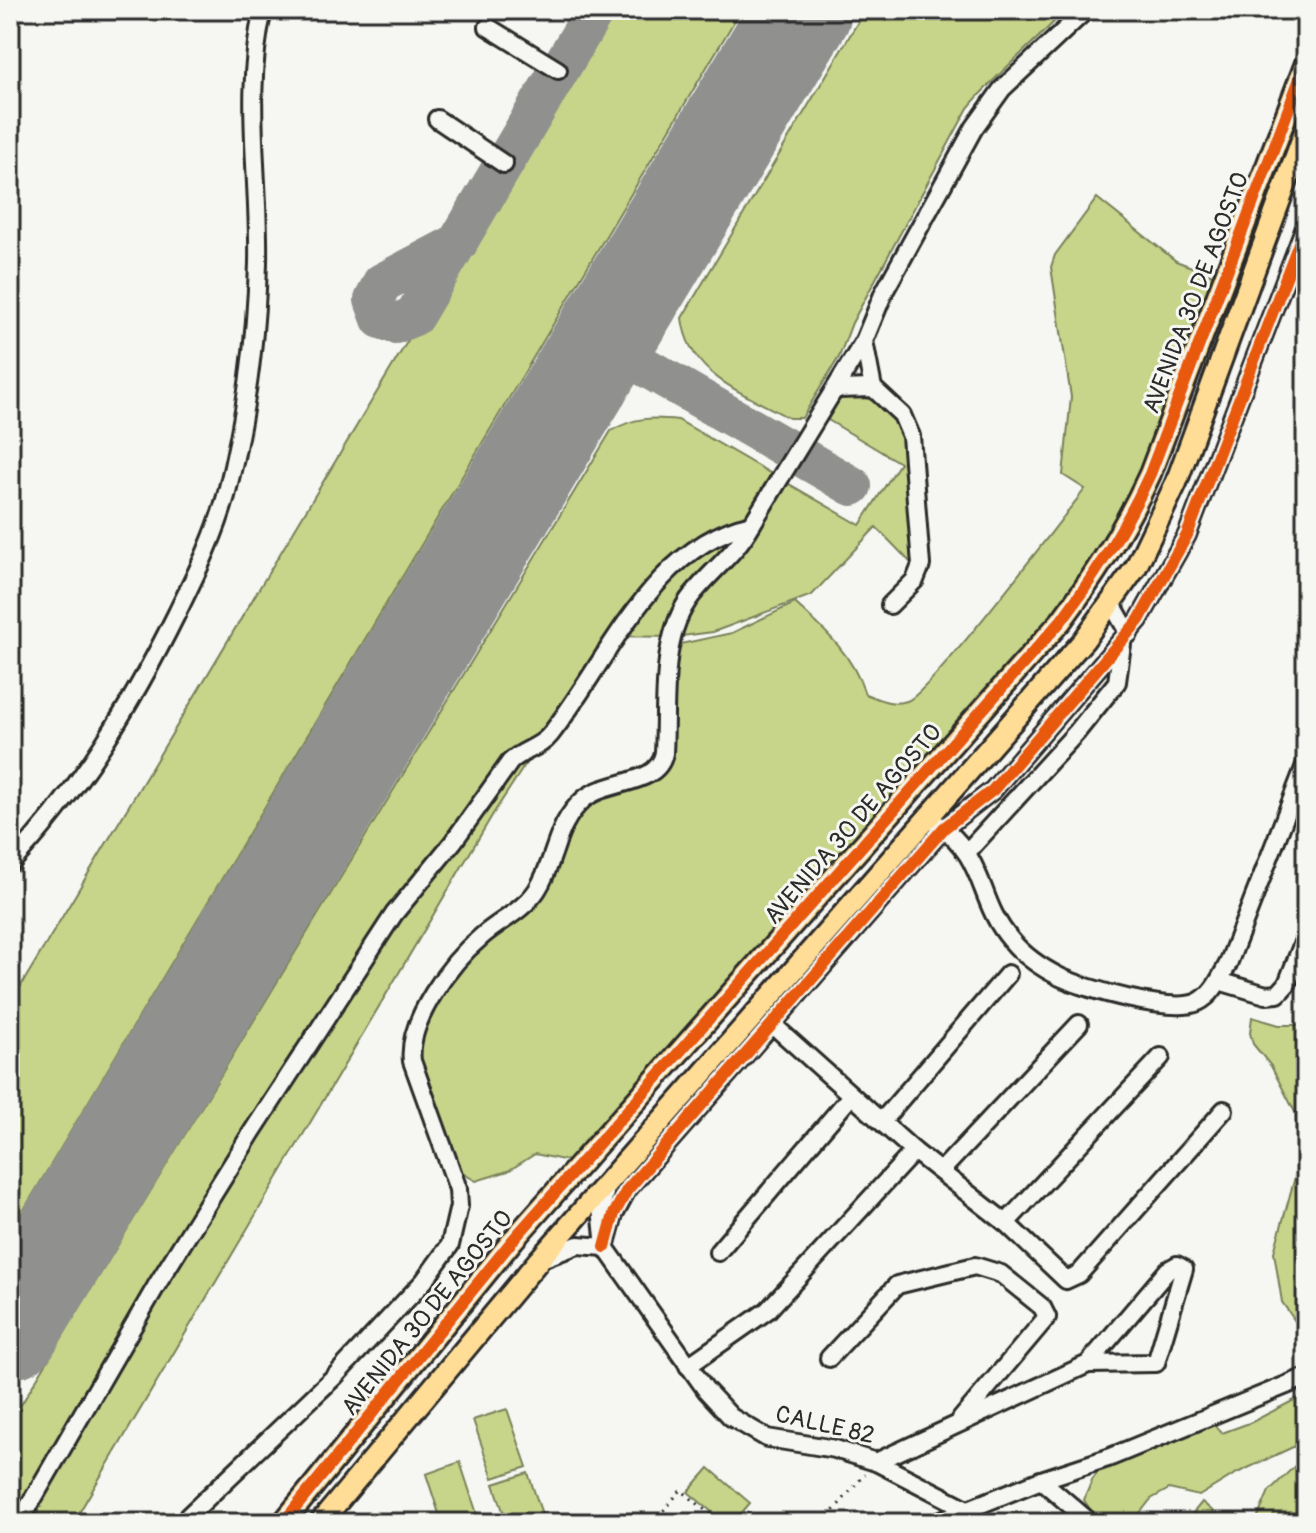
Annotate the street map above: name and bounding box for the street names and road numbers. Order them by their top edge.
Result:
street label: AVENIDA 30 DE AGOSTO [1137,168,1255,418]
street label: AVENIDA 30 DE AGOSTO [758,718,948,930]
street label: AVENIDA 30 DE AGOSTO [335,1205,519,1421]
street label: CALLE 82 [773,1400,877,1450]

